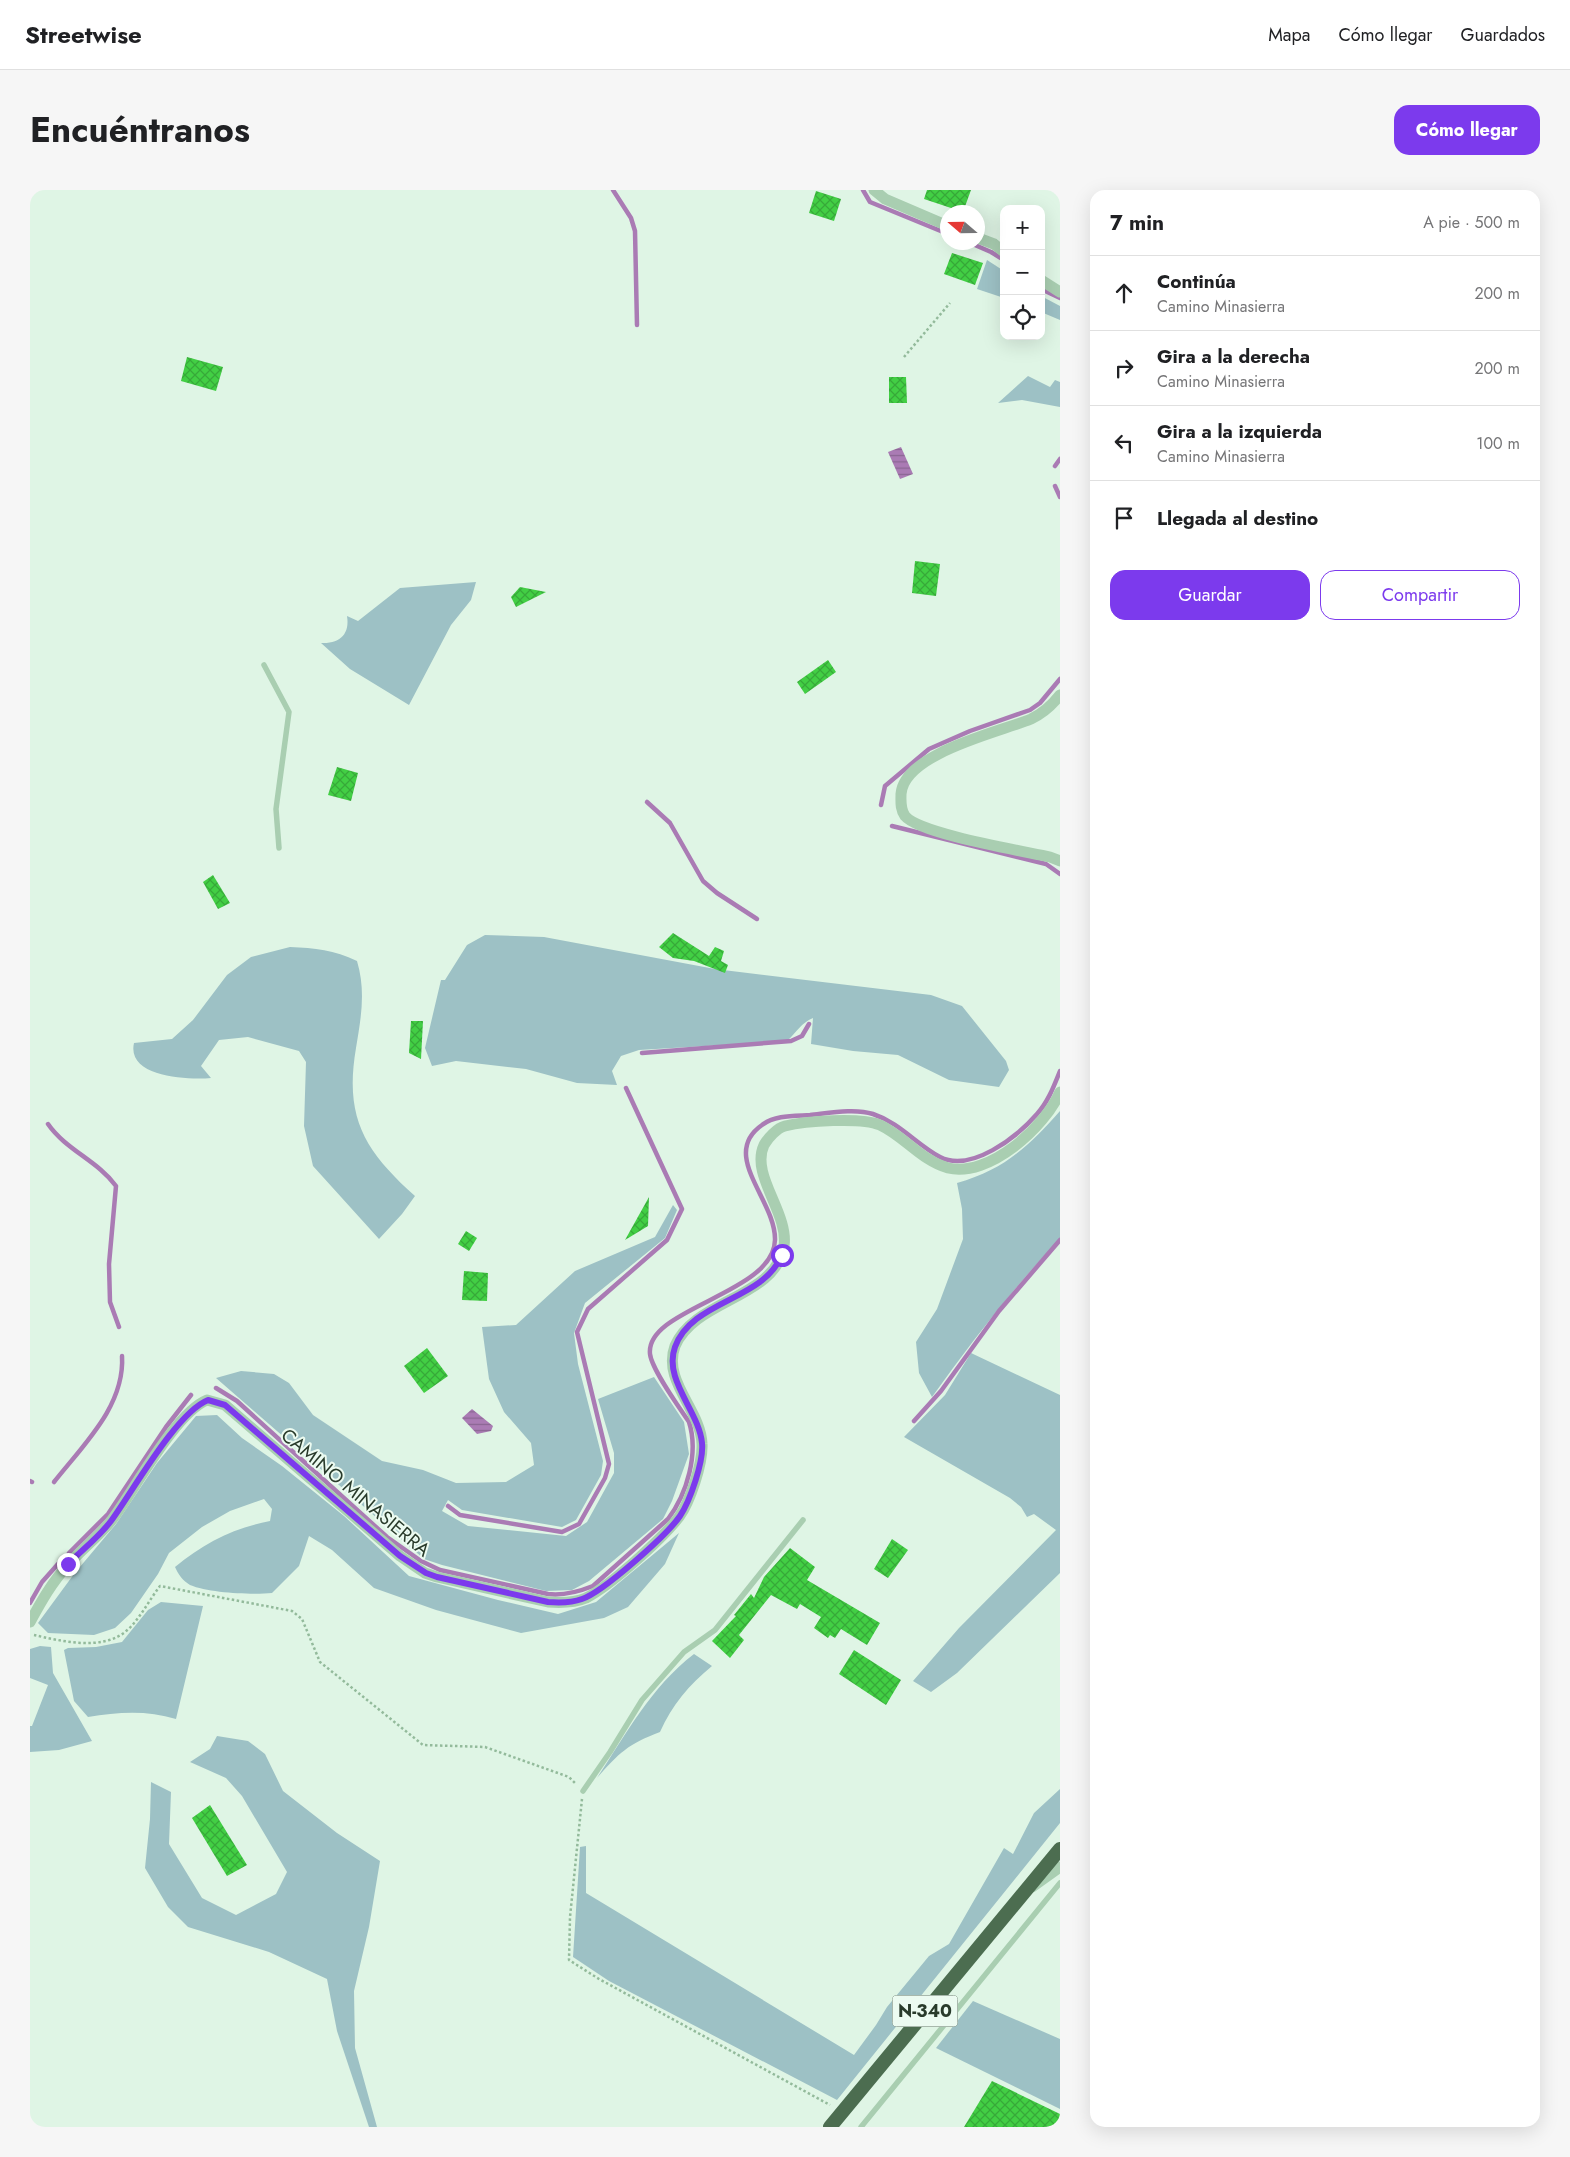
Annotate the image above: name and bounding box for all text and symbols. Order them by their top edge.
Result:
text: Streetwise [25,17,142,52]
text: Mapa [1268,22,1310,48]
text: Cómo llegar [1338,22,1433,48]
text: Guardados [1461,22,1545,48]
text: Encuéntranos [30,105,250,155]
button: Cómo llegar [1394,105,1540,155]
north arrow [940,205,985,250]
map controls [1000,205,1045,340]
button: + [1000,205,1045,250]
text: 7 min [1110,208,1164,238]
text: A pie · 500 m [1423,211,1520,234]
button: − [1000,250,1045,295]
text: Continúa [1157,268,1236,295]
icon: ahead [1110,279,1138,307]
text: 200 m [1474,282,1520,305]
button: locate [1000,295,1045,340]
text: Camino Minasierra [1157,295,1285,318]
text: Gira a la derecha [1157,343,1310,370]
icon: right [1110,354,1138,382]
text: 200 m [1474,357,1520,380]
text: Camino Minasierra [1157,370,1285,393]
text: Gira a la izquierda [1157,418,1322,445]
icon: left [1110,429,1138,457]
text: 100 m [1476,432,1520,455]
text: Camino Minasierra [1157,445,1285,468]
icon: arrive [1110,504,1138,532]
text: Llegada al destino [1157,505,1318,532]
button: Guardar [1110,570,1310,620]
button: Compartir [1320,570,1520,620]
route start [771,1244,794,1267]
street label: CAMINO MINASIERRA [275,1422,436,1563]
route end [57,1553,80,1576]
road number: N-340 [892,1995,958,2026]

